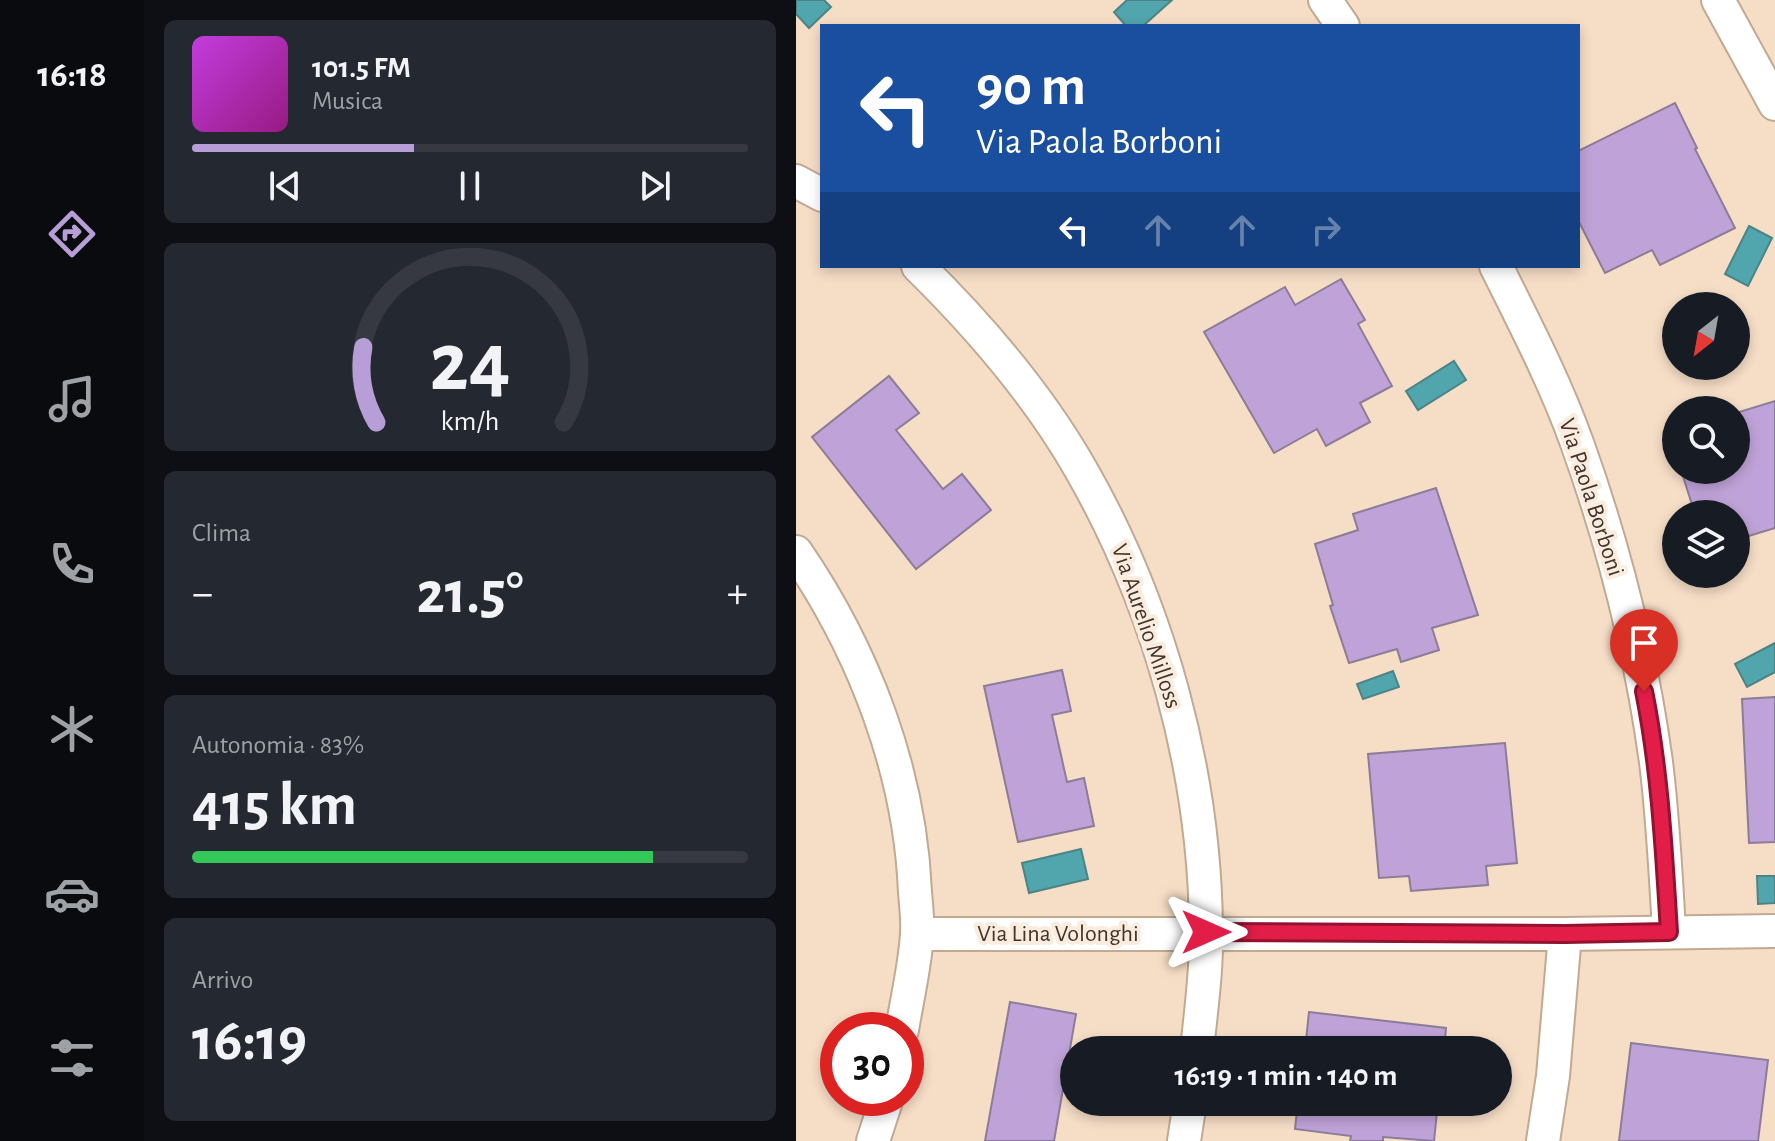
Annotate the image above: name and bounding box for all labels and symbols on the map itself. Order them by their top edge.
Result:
north arrow [1662,292,1750,380]
street label: Via Paola Borboni [1554,416,1628,579]
street label: Via Aurelio Milloss [1107,541,1185,712]
pin [1610,609,1678,691]
position arrow [1164,890,1248,974]
street label: Via Lina Volonghi [977,922,1139,946]
speed limit sign: 30 [820,1012,924,1116]

